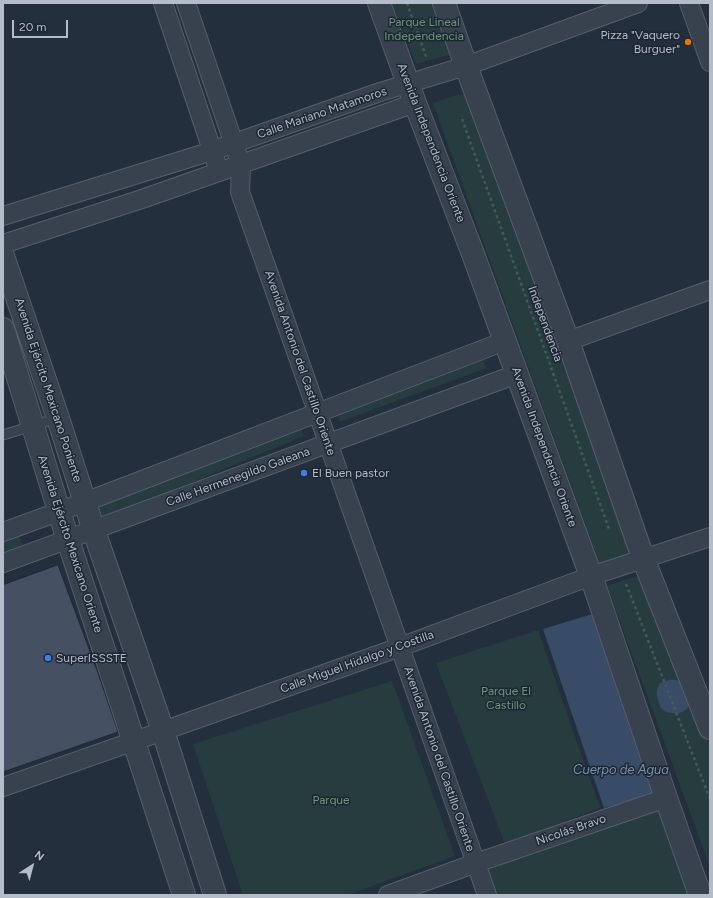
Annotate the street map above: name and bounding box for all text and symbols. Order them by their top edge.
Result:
scale bar [14,12,70,38]
park label: Parque Lineal Independencia [384,15,464,43]
text: 20 m [19,20,47,34]
place label: Pizza "Vaquero Burguer" [600,28,680,56]
marker: Pizza "Vaquero Burguer" [683,37,693,47]
street label: Avenida Independencia Oriente [394,61,468,225]
street label: Calle Mariano Matamoros [255,84,389,142]
street label: Avenida Antonio del Castillo Oriente [262,269,338,457]
street label: Independencia [525,284,565,364]
street label: Avenida Ejército Mexicano Poniente [11,296,85,484]
street label: Avenida Independencia Oriente [508,365,580,529]
street label: Calle Hermenegildo Galeana [164,444,312,510]
street label: Avenida Ejército Mexicano Oriente [34,453,106,635]
place label: El Buen pastor [312,466,389,480]
marker: El Buen pastor [299,468,309,478]
street label: Calle Miguel Hidalgo y Costilla [278,628,436,696]
place label: SuperISSSTE [56,651,127,665]
marker: SuperISSSTE [43,653,53,663]
street label: Avenida Antonio del Castillo Oriente [401,665,477,853]
park label: Parque El Castillo [481,684,531,712]
water label: Cuerpo de Agua [573,762,669,778]
park label: Parque [312,793,350,807]
street label: Nicolás Bravo [534,811,608,849]
north arrow [12,846,52,886]
text: N [32,848,47,864]

